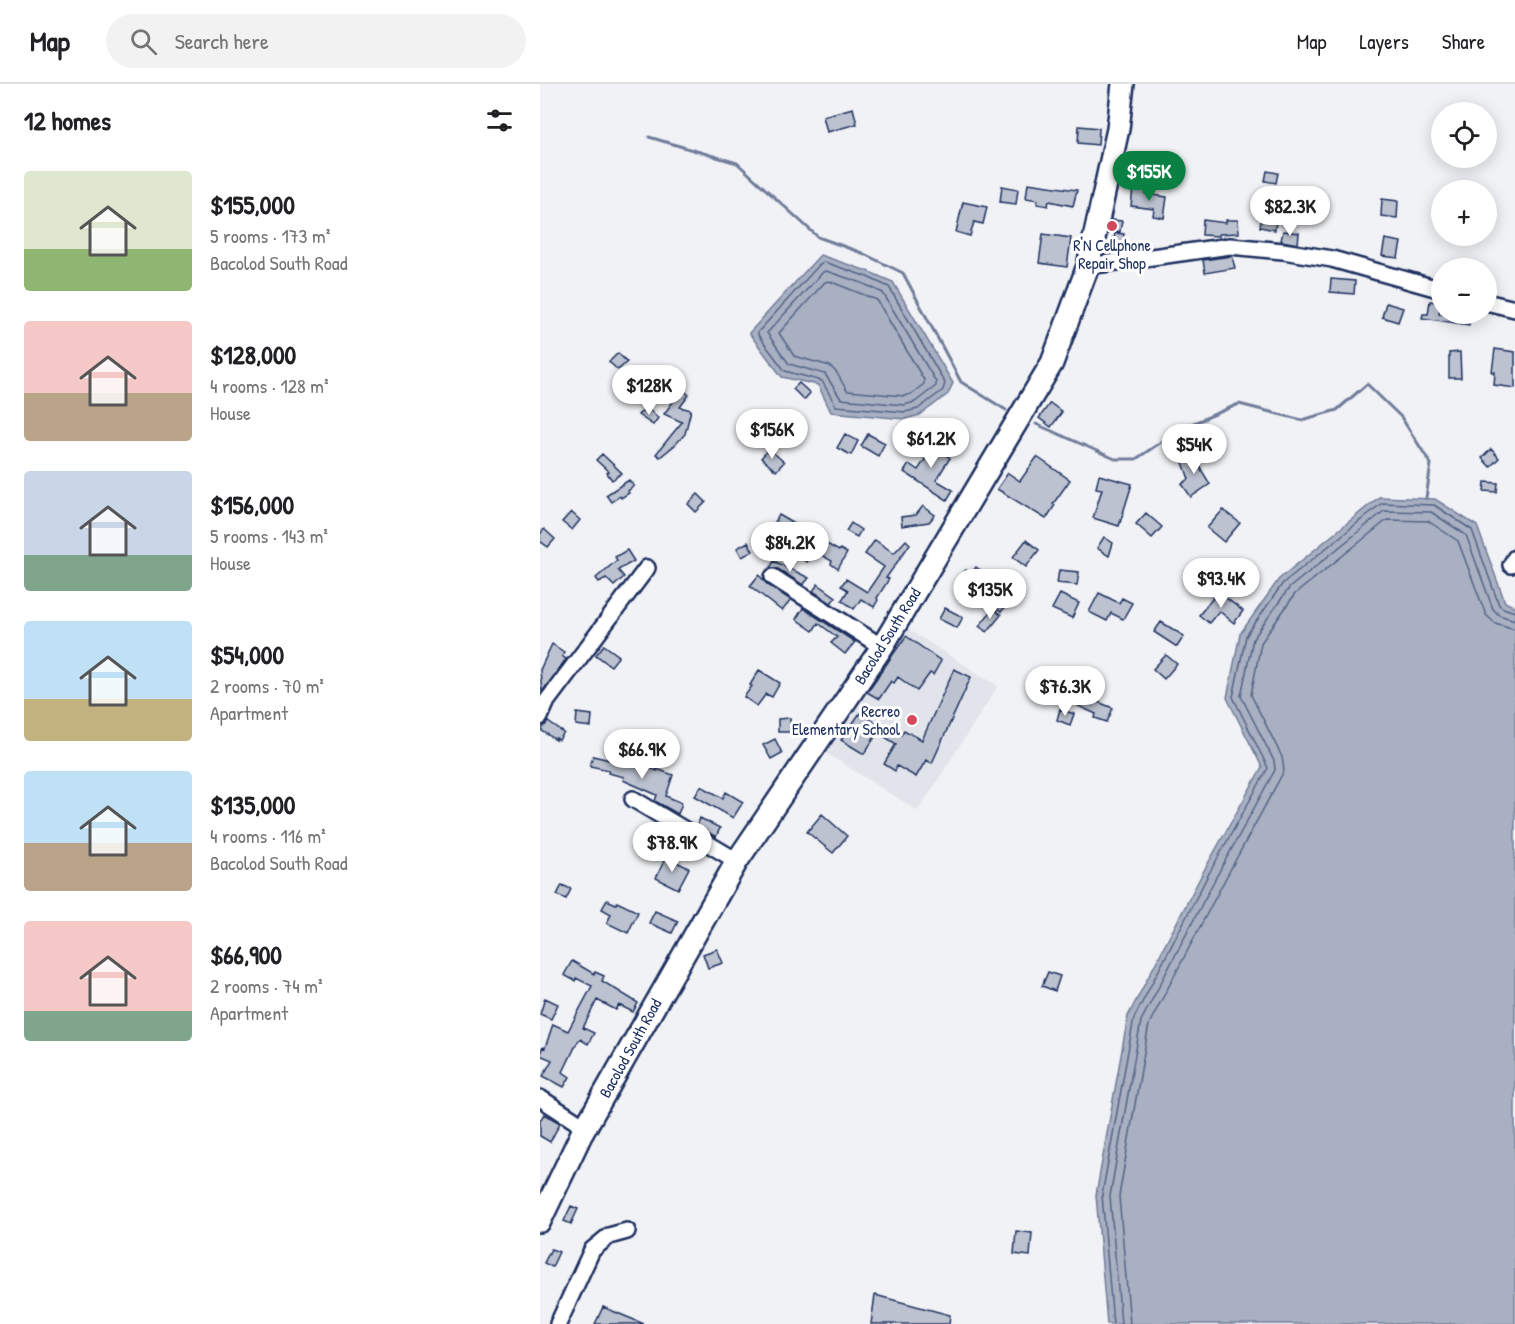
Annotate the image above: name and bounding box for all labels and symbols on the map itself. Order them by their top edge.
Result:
pin: $155K [1107,151,1191,202]
pin: $82.3K [1241,186,1339,237]
marker: R'N Cellphone Repair Shop [1105,219,1119,233]
place label: R'N Cellphone Repair Shop [1073,234,1151,274]
pin: $128K [607,365,691,416]
pin: $156K [730,409,814,460]
pin: $61.2K [882,418,980,469]
pin: $54K [1158,424,1230,475]
pin: $84.2K [741,522,839,573]
pin: $93.4K [1172,558,1270,609]
pin: $135K [948,569,1032,620]
street label: Bacolod South Road [849,584,925,688]
pin: $76.3K [1016,666,1114,717]
place label: Recreo Elementary School [792,700,901,740]
marker: Recreo Elementary School [905,713,919,727]
pin: $66.9K [593,729,691,780]
pin: $78.9K [623,822,721,873]
street label: Bacolod South Road [594,995,666,1101]

